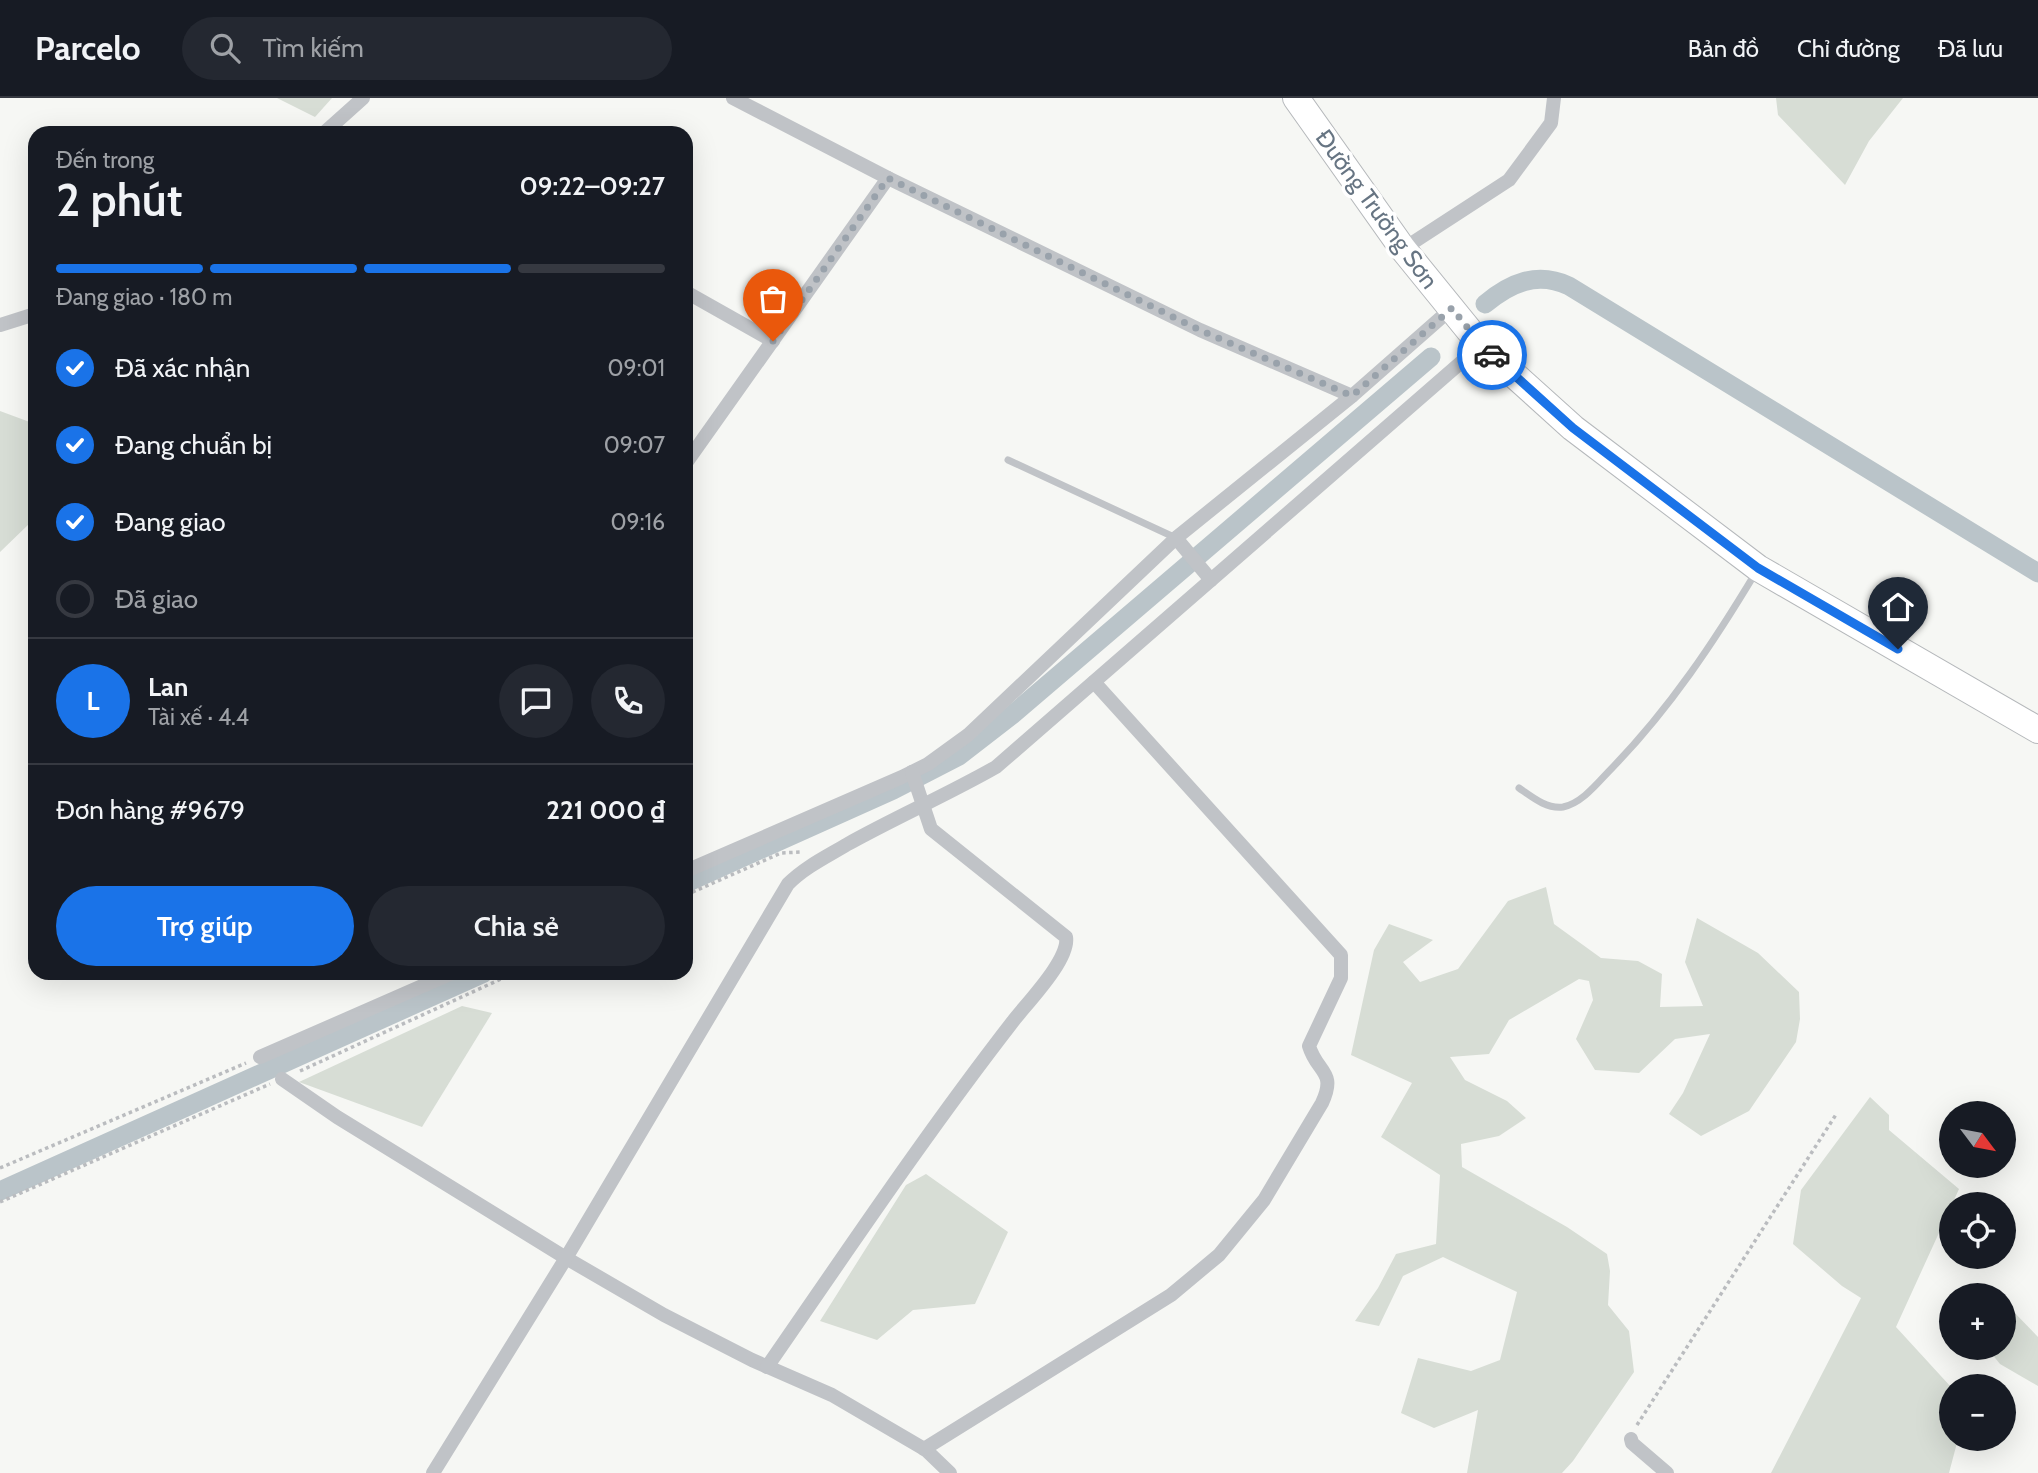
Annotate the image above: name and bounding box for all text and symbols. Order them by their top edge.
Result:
search box [182,17,672,80]
text: Parcelo [35,28,140,68]
icon: search [206,29,244,67]
text: Tìm kiếm [262,32,364,64]
text: Bản đồ [1688,34,1759,63]
text: Chỉ đường [1797,34,1900,63]
text: Đã lưu [1938,34,2003,63]
street label: Đường Trường Sơn [1310,124,1444,294]
text: Đến trong [56,146,154,174]
text: 09:22–09:27 [520,170,665,202]
text: 2 phút [56,172,182,228]
pin [743,269,803,341]
icon: bag [754,280,792,318]
text: Đang giao · 180 m [56,283,232,311]
courier [1457,320,1527,390]
icon: car [1473,336,1511,374]
icon: check [56,349,94,387]
text: Đã xác nhận [115,352,250,384]
text: 09:01 [608,354,665,382]
icon: check [56,426,94,464]
text: Đang chuẩn bị [115,429,272,461]
text: 09:07 [604,431,665,459]
icon: check [56,503,94,541]
text: Đang giao [115,506,226,538]
text: 09:16 [611,508,665,536]
pin [1868,577,1928,649]
text: Đã giao [115,583,198,615]
icon: home [1879,588,1917,626]
button: chat [499,664,573,738]
button: phone [591,664,665,738]
text: Lan [148,671,188,703]
text: L [86,685,100,717]
text: Tài xế · 4.4 [148,703,249,731]
text: Đơn hàng #9679 [56,794,245,826]
text: 221 000 ₫ [546,794,665,826]
button: Trợ giúp [56,886,354,966]
button: Chia sẻ [368,886,665,966]
north arrow [1939,1101,2016,1178]
map controls [1939,1101,2016,1451]
button: locate [1939,1192,2016,1269]
button: + [1939,1283,2016,1360]
button: − [1939,1374,2016,1451]

